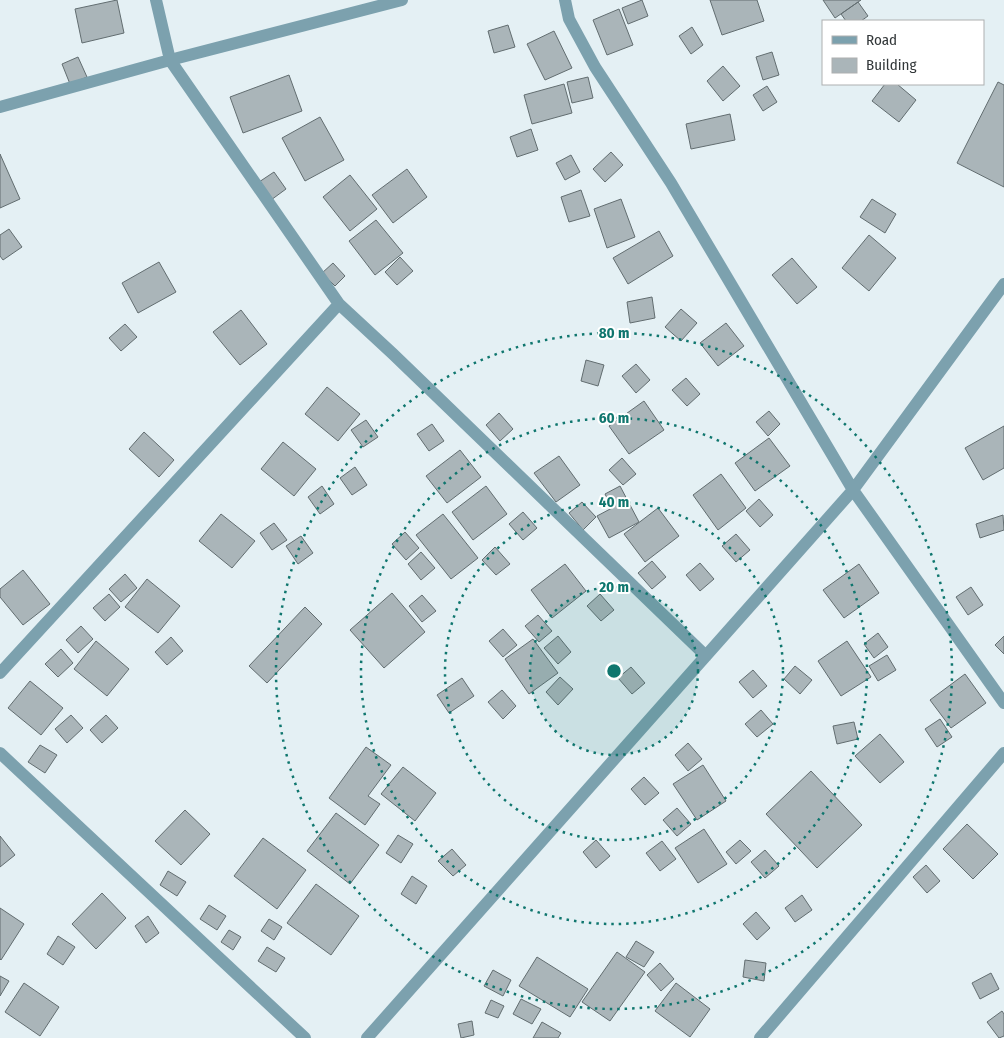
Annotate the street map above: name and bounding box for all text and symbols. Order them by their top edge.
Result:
legend [822,20,984,85]
text: Road [866,31,897,49]
text: Building [866,56,917,74]
text: 80 m [599,324,629,342]
text: 60 m [599,409,629,427]
text: 40 m [599,493,629,511]
text: 20 m [598,578,629,596]
centre of rings [605,662,623,680]

